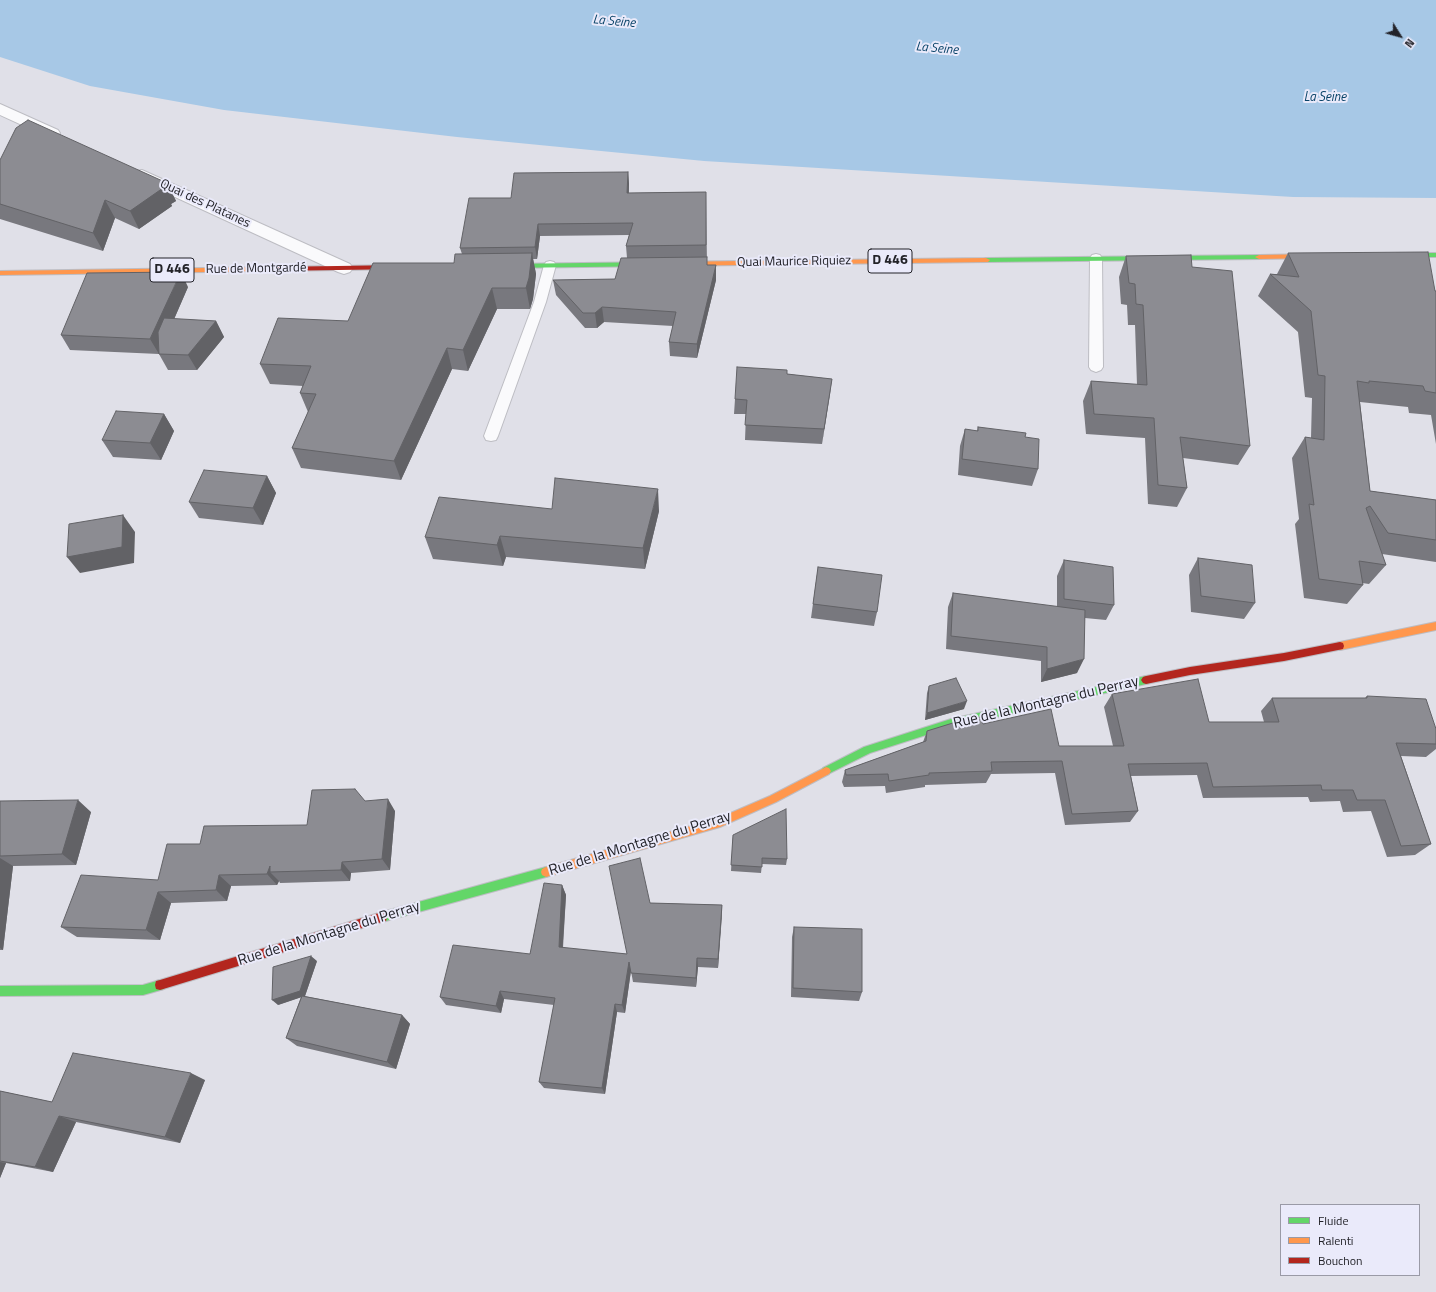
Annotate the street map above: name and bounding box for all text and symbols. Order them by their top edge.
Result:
water label: La Seine [592,12,636,32]
north arrow [1380,16,1420,56]
text: N [1401,35,1418,51]
water label: La Seine [915,39,959,59]
water label: La Seine [1304,90,1346,106]
street label: Quai des Platanes [157,176,253,232]
road number: D 446 [868,249,912,273]
street label: Quai Maurice Riquiez [737,253,851,271]
road number: D 446 [150,258,194,282]
street label: Rue de Montgardé [205,260,307,278]
street label: Rue de la Montagne du Perray [952,673,1140,733]
street label: Rue de la Montagne du Perray [547,808,733,880]
street label: Rue de la Montagne du Perray [236,898,422,970]
legend [1280,1204,1420,1276]
text: Fluide [1318,1211,1349,1230]
text: Ralenti [1318,1231,1353,1250]
text: Bouchon [1318,1251,1363,1270]

